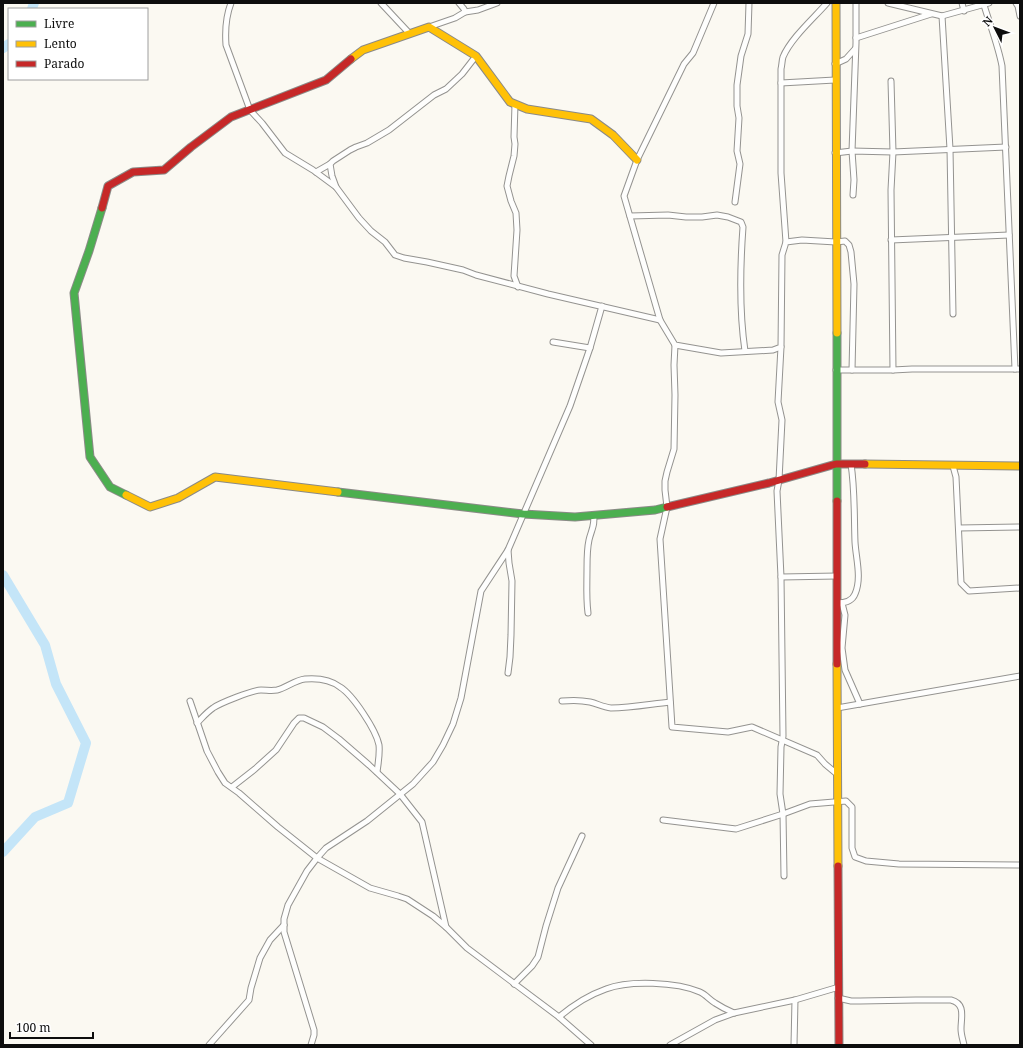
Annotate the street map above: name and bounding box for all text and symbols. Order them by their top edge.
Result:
legend [8,8,148,80]
north arrow [975,8,1015,48]
text: N [979,12,996,29]
text: Livre [44,15,74,32]
text: Lento [44,35,77,52]
text: Parado [44,55,85,72]
scale bar [10,1014,93,1040]
text: 100 m [16,1019,51,1036]

